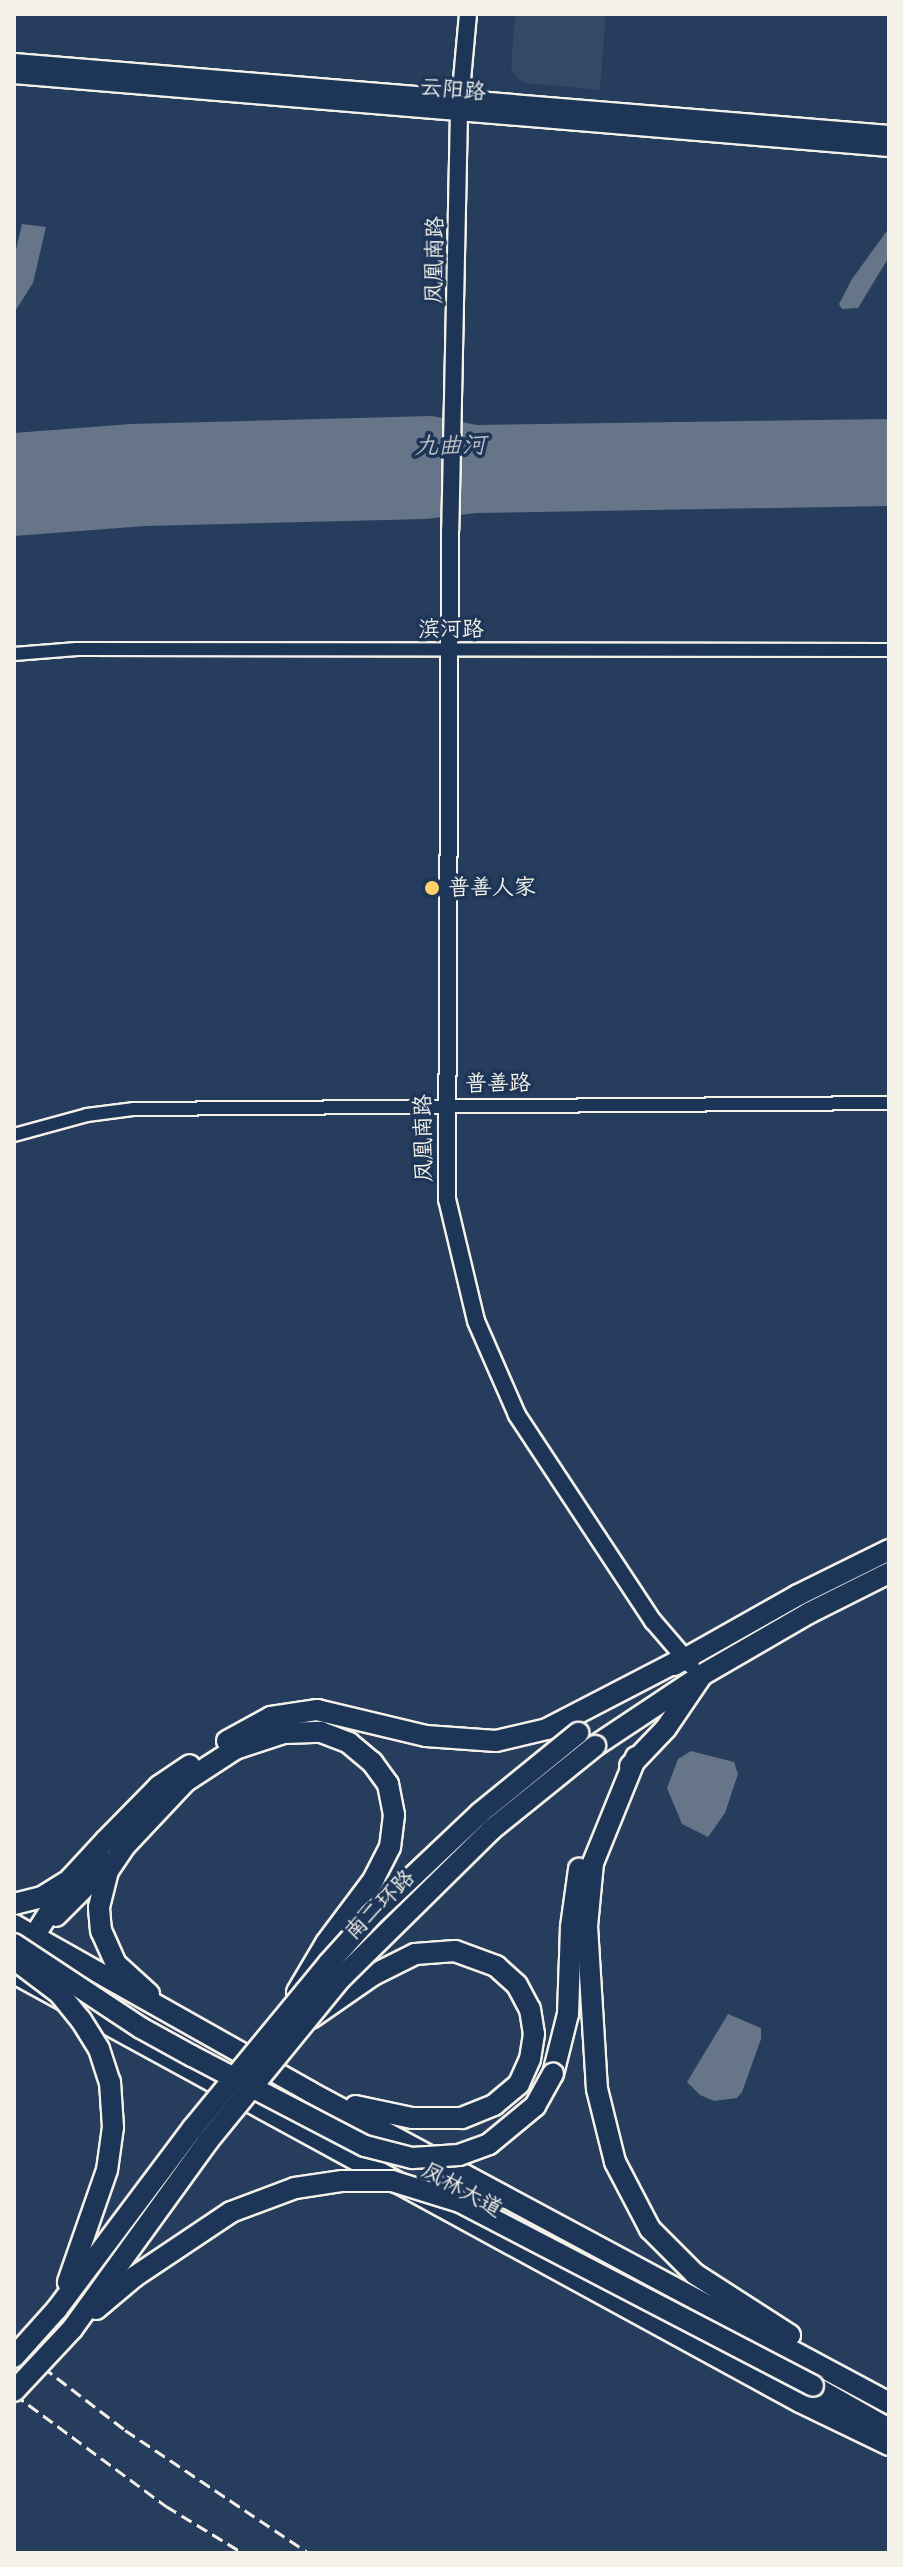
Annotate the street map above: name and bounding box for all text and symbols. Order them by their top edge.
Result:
street label: 云阳路 [419,74,487,106]
street label: 凤凰南路 [421,216,449,304]
water label: 九曲河 [414,432,486,462]
street label: 滨河路 [418,617,484,643]
place label: 普善人家 [448,875,536,901]
marker: 普善人家 [423,879,441,897]
street label: 普善路 [465,1071,531,1097]
street label: 凤凰南路 [410,1094,438,1182]
street label: 南二环路 [340,1865,420,1945]
street label: 凤林大道 [417,2157,507,2223]

